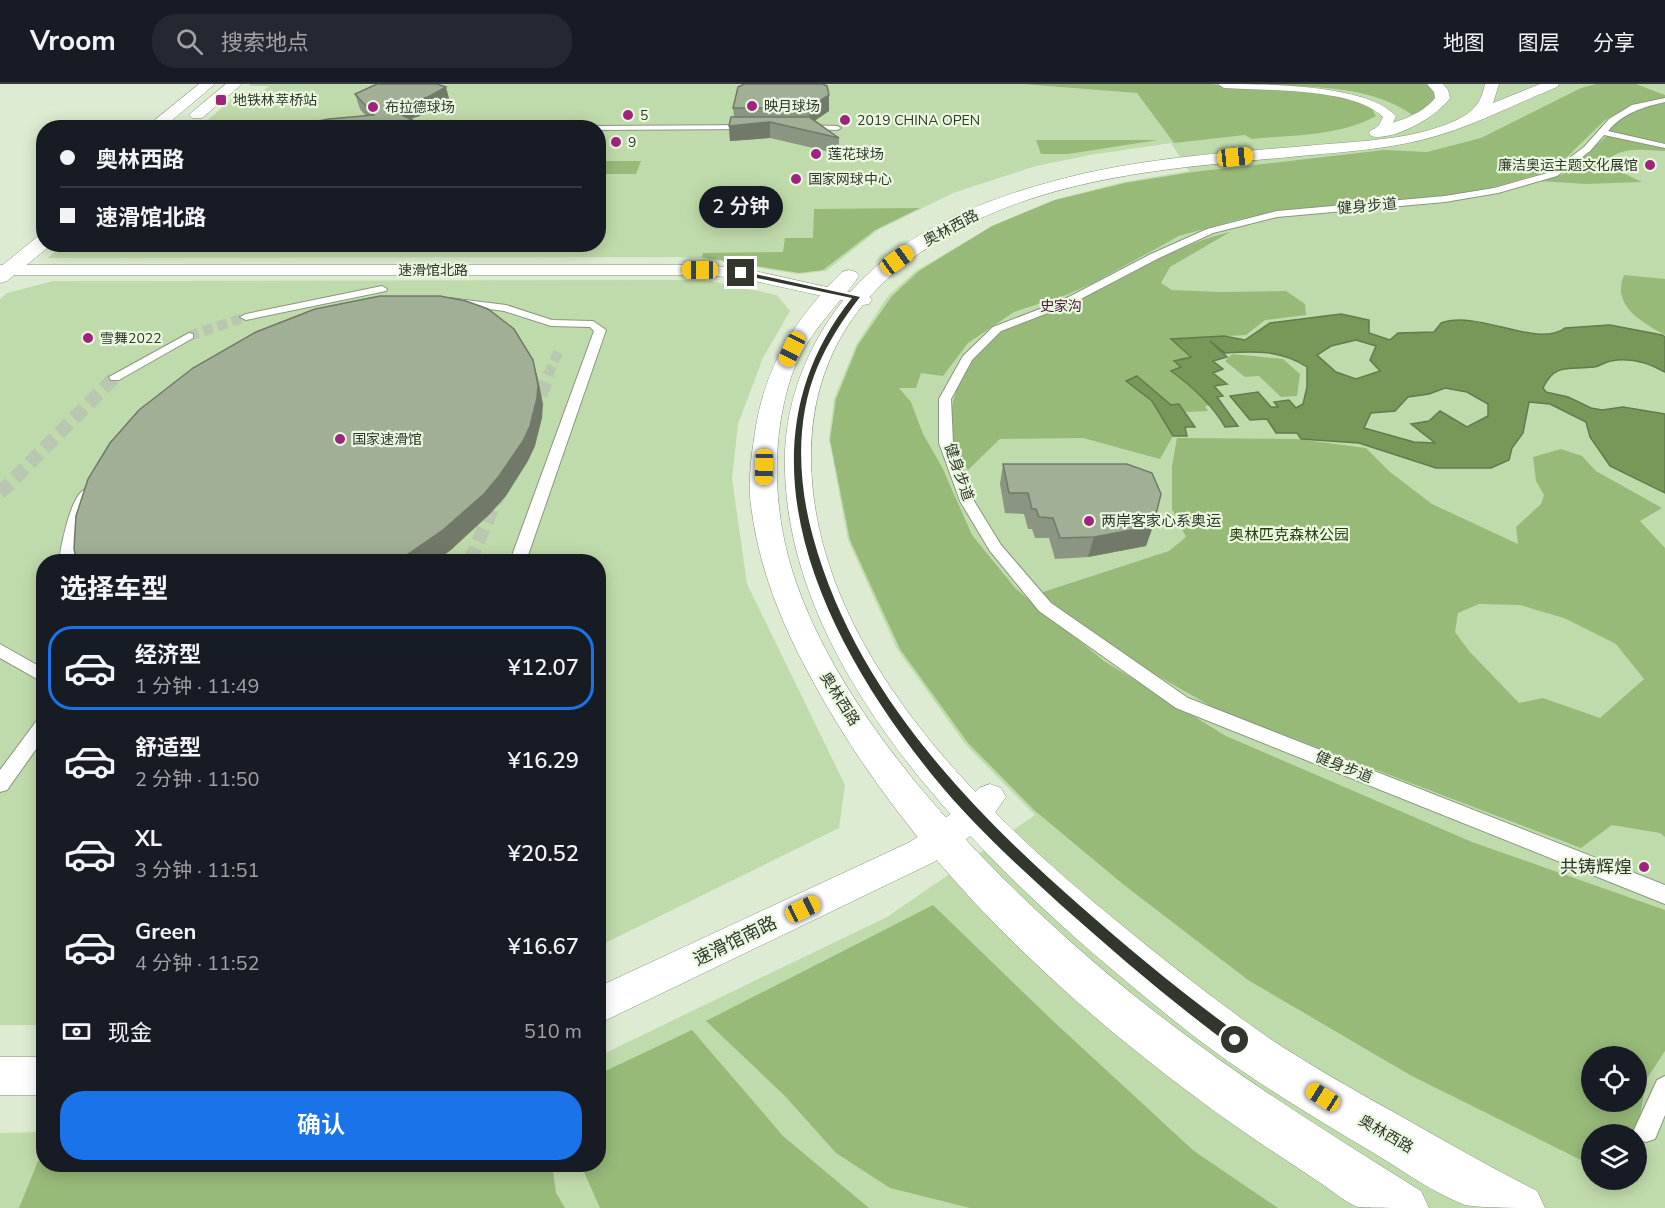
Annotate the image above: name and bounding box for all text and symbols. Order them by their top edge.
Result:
search box [152,14,572,68]
text: Vroom [30,22,116,60]
icon: search [173,25,206,58]
text: 搜索地点 [221,28,309,58]
text: 地图 [1443,29,1485,57]
text: 图层 [1518,29,1560,57]
text: 分享 [1593,29,1635,57]
place label: 地铁林萃桥站 [233,91,317,110]
marker: 地铁林萃桥站 [214,93,228,107]
place label: 映月球场 [764,97,820,116]
place label: 布拉德球场 [385,98,455,117]
marker: 映月球场 [745,99,759,113]
marker: 布拉德球场 [366,100,380,114]
place label: 5 [640,106,648,125]
marker: 5 [621,108,635,122]
place label: 2019 CHINA OPEN [857,111,980,130]
marker: 2019 CHINA OPEN [838,113,852,127]
place label: 9 [628,133,636,152]
marker: 9 [609,135,623,149]
text: 奥林西路 [96,145,184,175]
place label: 莲花球场 [828,145,884,164]
car [1216,146,1254,168]
marker: 莲花球场 [809,147,823,161]
place label: 廉洁奥运主题文化展馆 [1498,156,1638,175]
marker: 廉洁奥运主题文化展馆 [1643,158,1657,172]
place label: 国家网球中心 [808,170,892,189]
marker: 国家网球中心 [789,172,803,186]
callout: 2 分钟 [699,186,783,228]
text: 2 分钟 [712,193,770,220]
street label: 健身步道 [1336,193,1398,219]
text: 速滑馆北路 [96,203,206,233]
street label: 奥林西路 [920,205,982,251]
car [877,242,917,278]
route end [727,259,754,286]
street label: 速滑馆北路 [398,261,468,280]
car [682,261,718,279]
district label: 史家沟 [1040,297,1082,316]
place label: 雪舞2022 [100,329,162,348]
car [776,329,808,369]
marker: 雪舞2022 [81,331,95,345]
place label: 国家速滑馆 [352,430,422,449]
marker: 国家速滑馆 [333,432,347,446]
street label: 健身步道 [940,440,978,504]
car [755,449,773,485]
place label: 两岸客家心系奥运 [1101,511,1221,531]
marker: 两岸客家心系奥运 [1082,514,1096,528]
park label: 奥林匹克森林公园 [1229,525,1349,545]
text: 选择车型 [60,571,168,608]
text: 经济型 [135,640,201,670]
icon: car [63,641,117,695]
text: ¥12.07 [508,653,579,683]
street label: 奥林西路 [816,668,864,730]
text: 1 分钟 · 11:49 [135,673,260,700]
text: 舒适型 [135,733,201,763]
icon: car [63,734,117,788]
text: ¥16.29 [508,746,579,776]
street label: 健身步道 [1312,746,1376,788]
text: 2 分钟 · 11:50 [135,766,260,793]
text: XL [135,824,162,854]
icon: car [63,827,117,881]
text: ¥20.52 [508,839,579,869]
place label: 共铸辉煌 [1560,855,1632,879]
text: 3 分钟 · 11:51 [135,857,260,884]
marker: 共铸辉煌 [1637,860,1651,874]
car [783,893,823,925]
street label: 速滑馆南路 [689,910,781,972]
text: Green [135,917,196,947]
icon: car [63,920,117,974]
text: ¥16.67 [508,932,579,962]
text: 4 分钟 · 11:52 [135,950,260,977]
icon: cash [60,1015,93,1048]
text: 现金 [108,1018,152,1048]
text: 510 m [524,1018,582,1045]
route start [1221,1026,1248,1053]
map controls [1581,1046,1647,1190]
button: locate [1581,1046,1647,1112]
car [1303,1080,1343,1114]
button: 确认 [60,1091,582,1160]
street label: 奥林西路 [1355,1110,1417,1158]
button: layers [1581,1124,1647,1190]

